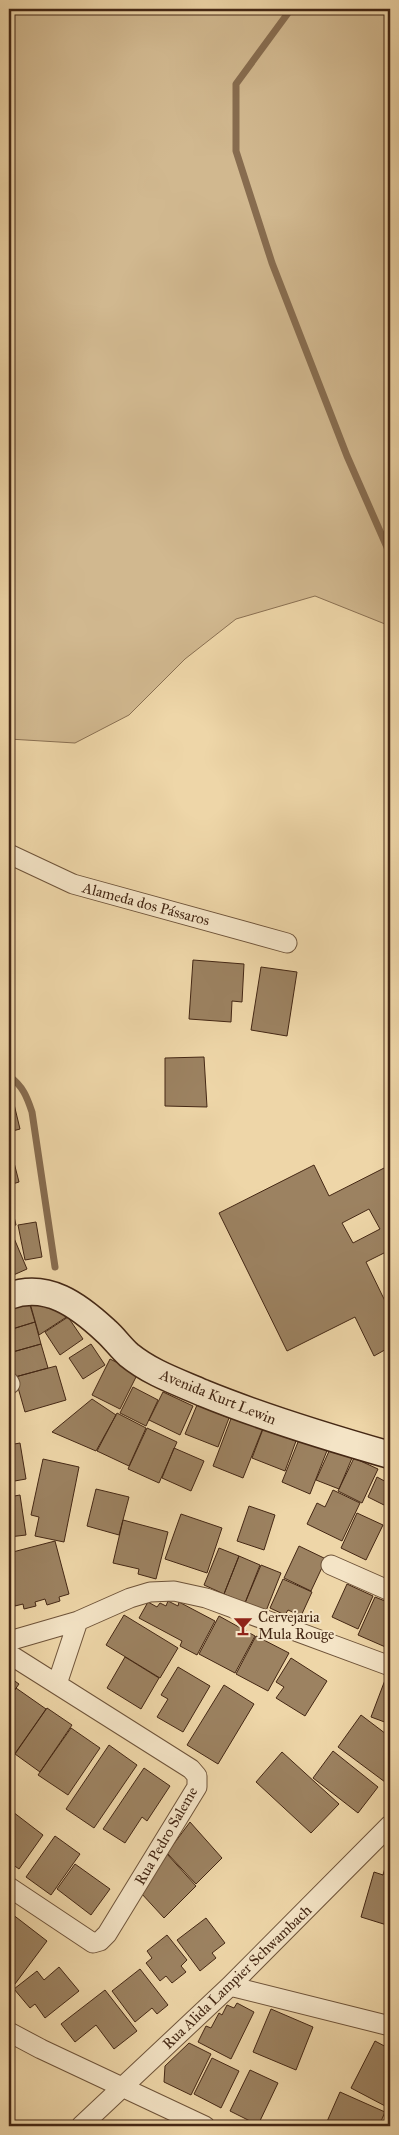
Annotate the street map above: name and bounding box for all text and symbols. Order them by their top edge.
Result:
street label: Alameda dos Pássaros [79,878,212,930]
street label: Avenida Kurt Lewin [156,1365,279,1429]
place label: Cervejaria Mula Rouge [258,1608,334,1643]
bar icon: Cervejaria Mula Rouge [232,1615,254,1637]
street label: Rua Pedro Saleme [131,1784,201,1888]
street label: Rua Alida Lampier Schwambach [159,1901,316,2053]

